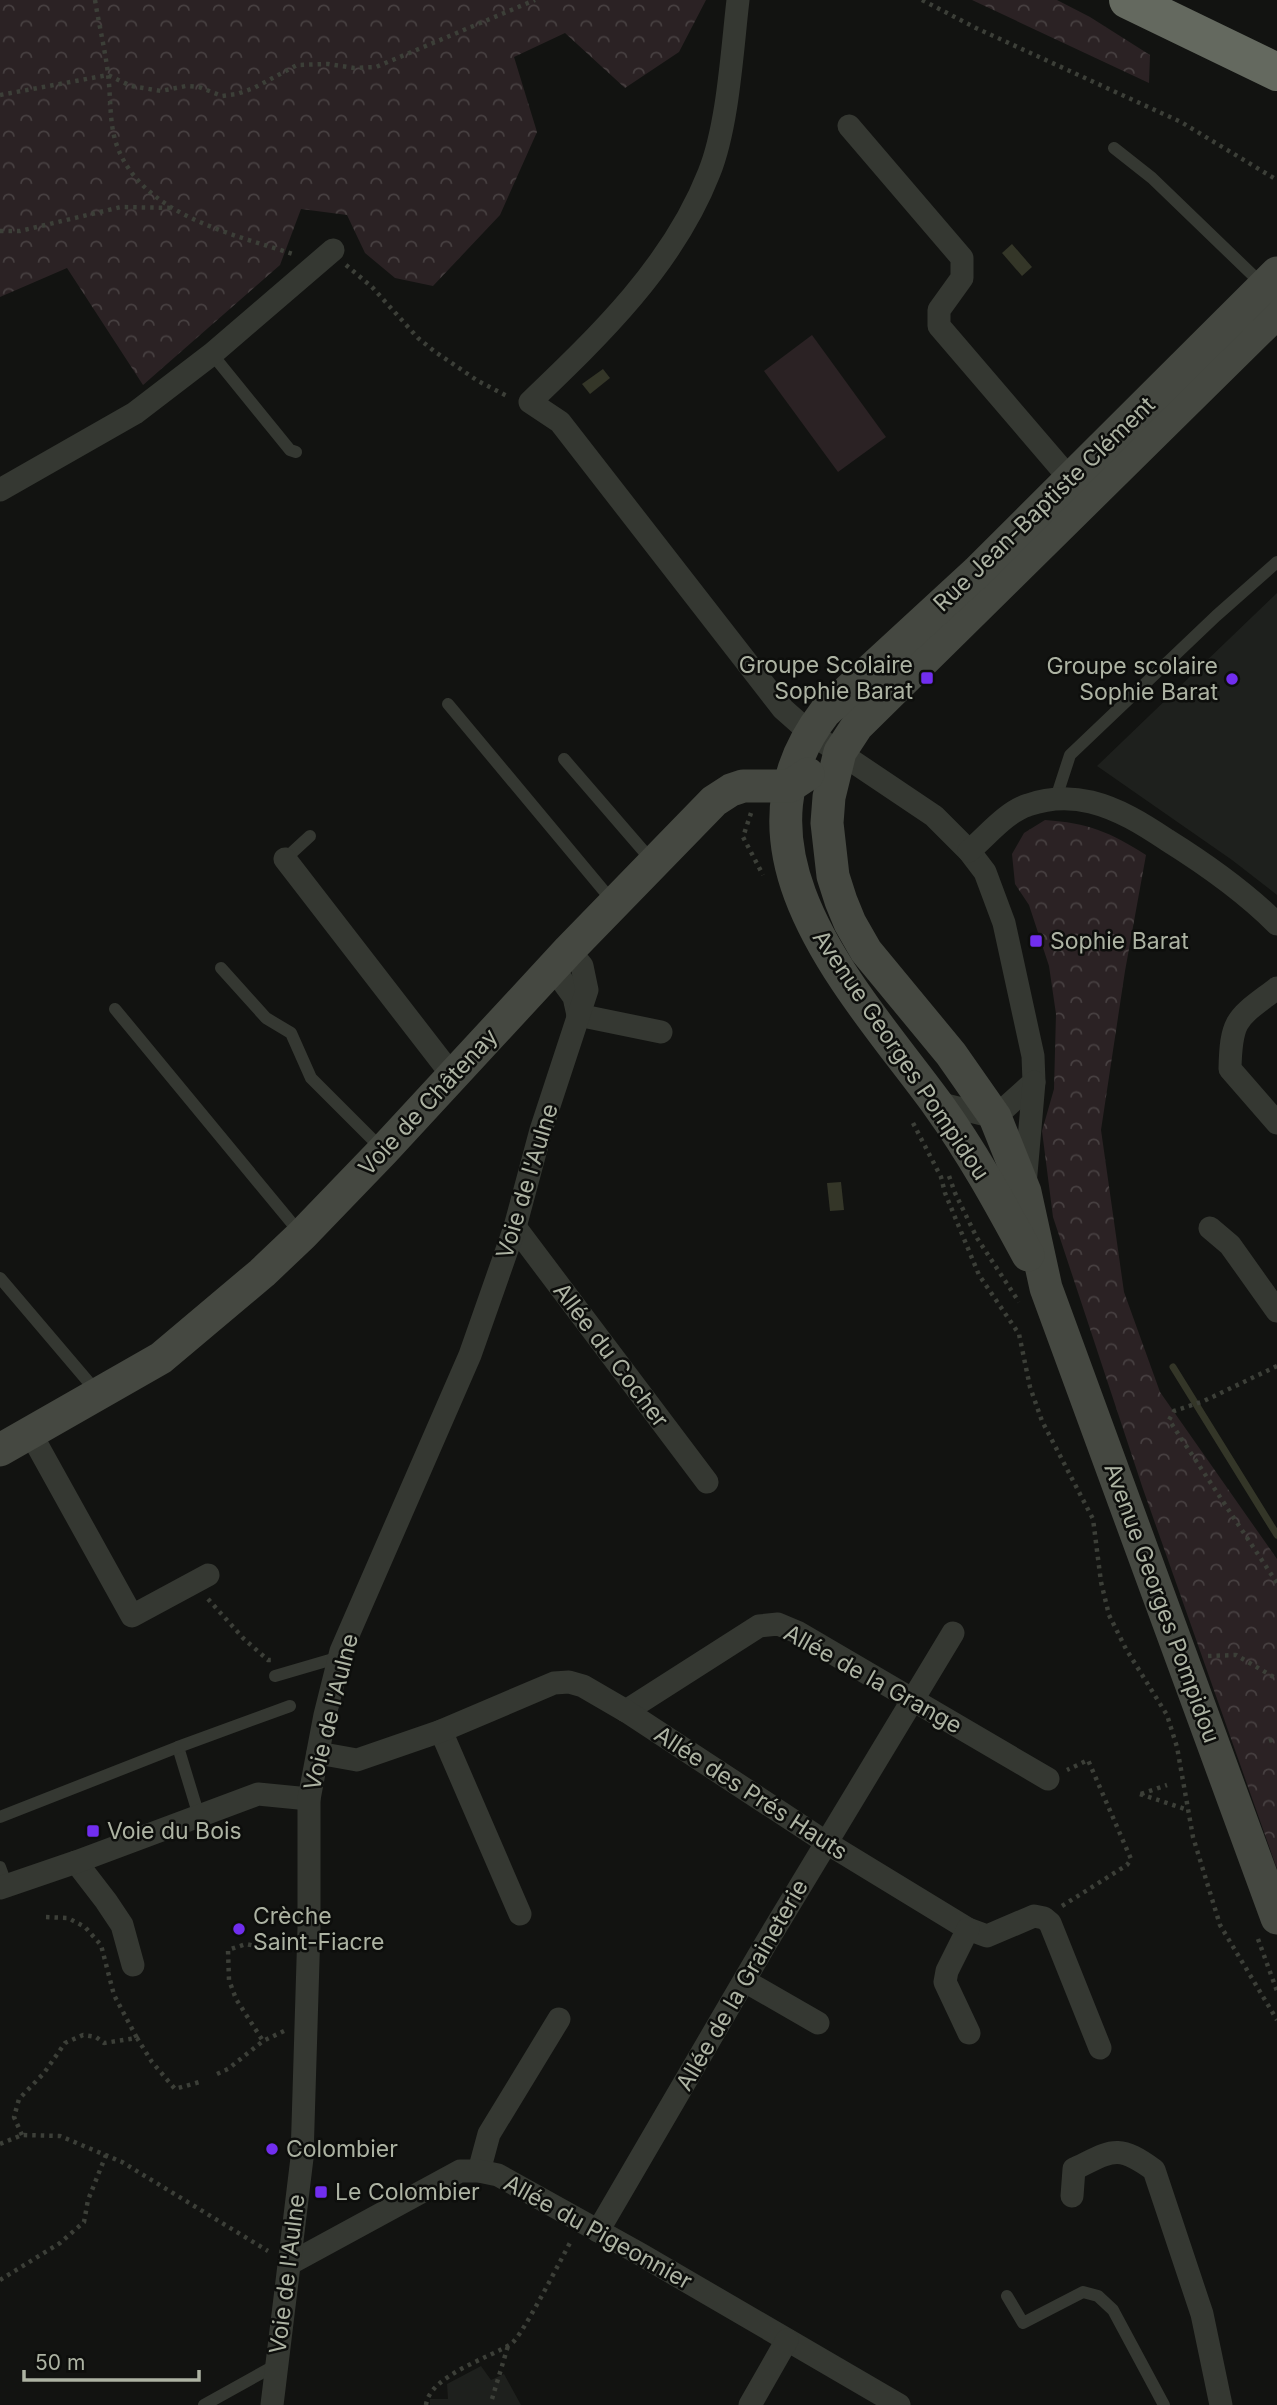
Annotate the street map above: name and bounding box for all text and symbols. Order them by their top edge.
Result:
street label: Rue Jean-Baptiste Clément [927,390,1161,617]
place label: Groupe Scolaire Sophie Barat [739,651,913,705]
place label: Groupe scolaire Sophie Barat [1046,652,1218,706]
marker: Groupe Scolaire Sophie Barat [919,670,935,686]
marker: Groupe scolaire Sophie Barat [1224,671,1240,687]
street label: Avenue Georges Pompidou [807,925,995,1185]
place label: Sophie Barat [1050,927,1189,955]
marker: Sophie Barat [1028,933,1044,949]
street label: Voie de Châtenay [353,1023,503,1181]
street label: Voie de l'Aulne [490,1100,564,1262]
street label: Allée du Cocher [548,1277,675,1433]
street label: Avenue Georges Pompidou [1098,1459,1226,1747]
street label: Allée de la Grange [779,1619,967,1739]
street label: Voie de l'Aulne [298,1631,364,1793]
street label: Allée des Prés Hauts [649,1720,853,1866]
place label: Voie du Bois [107,1817,242,1845]
marker: Voie du Bois [85,1823,101,1839]
street label: Allée de la Graineterie [670,1874,814,2096]
place label: Crèche Saint-Fiacre [253,1902,384,1956]
marker: Crèche Saint-Fiacre [231,1921,247,1937]
place label: Colombier [286,2135,398,2163]
marker: Colombier [264,2141,280,2157]
street label: Allée du Pigeonnier [499,2169,697,2296]
place label: Le Colombier [335,2178,480,2206]
marker: Le Colombier [313,2184,329,2200]
street label: Voie de l'Aulne [263,2193,311,2355]
scale bar [24,2338,200,2382]
text: 50 m [35,2350,85,2375]

